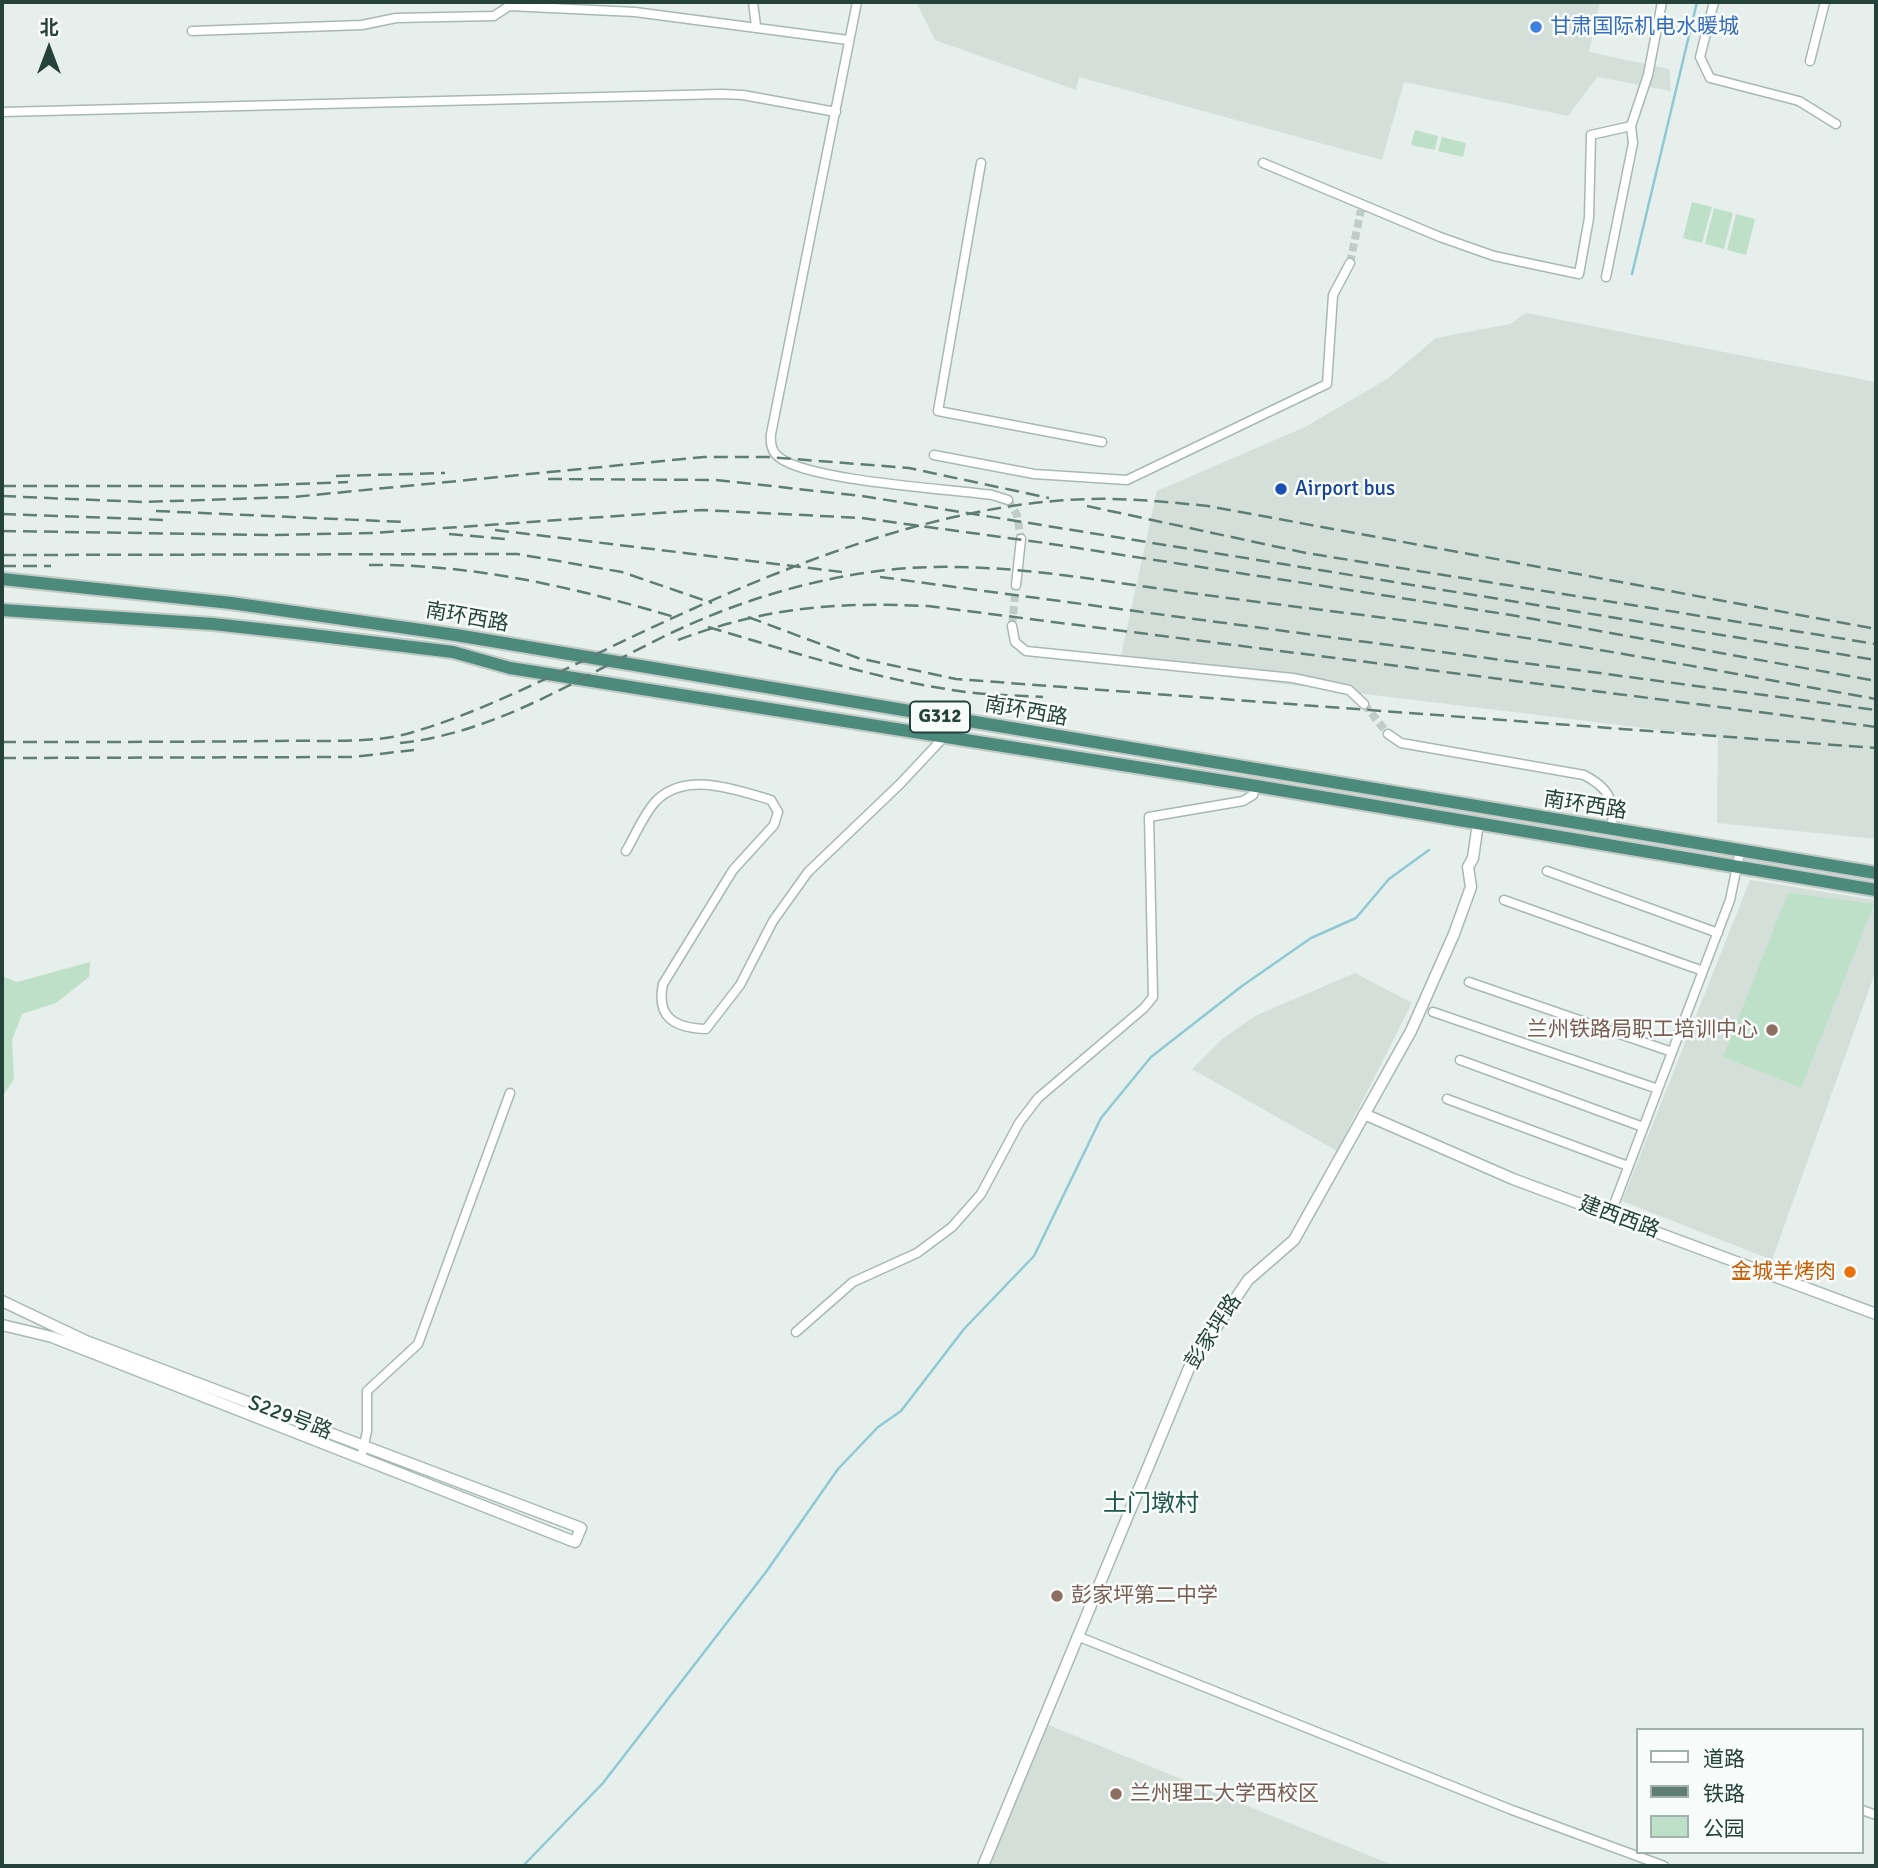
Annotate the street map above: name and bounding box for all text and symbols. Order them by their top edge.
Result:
north arrow [14,14,84,84]
place label: 甘肃国际机电水暖城 [1550,14,1739,40]
text: 北 [39,16,59,40]
marker: 甘肃国际机电水暖城 [1528,19,1544,35]
place label: Airport bus [1295,476,1395,502]
marker: Airport bus [1273,481,1289,497]
street label: 南环西路 [423,598,511,638]
street label: 南环西路 [982,692,1070,732]
road number: G312 [910,702,970,732]
street label: 南环西路 [1542,787,1628,825]
place label: 兰州铁路局职工培训中心 [1527,1017,1758,1043]
marker: 兰州铁路局职工培训中心 [1764,1022,1780,1038]
street label: 建西西路 [1575,1192,1663,1244]
place label: 金城羊烤肉 [1731,1259,1836,1285]
marker: 金城羊烤肉 [1842,1264,1858,1280]
street label: 彭家坪路 [1181,1290,1247,1374]
street label: S229号路 [245,1391,335,1445]
district label: 土门墩村 [1103,1491,1199,1519]
place label: 彭家坪第二中学 [1071,1583,1218,1609]
marker: 彭家坪第二中学 [1049,1588,1065,1604]
legend [1636,1728,1864,1854]
text: 道路 [1703,1746,1745,1772]
place label: 兰州理工大学西校区 [1130,1781,1319,1807]
text: 铁路 [1703,1781,1745,1807]
marker: 兰州理工大学西校区 [1108,1786,1124,1802]
text: 公园 [1703,1816,1745,1842]

